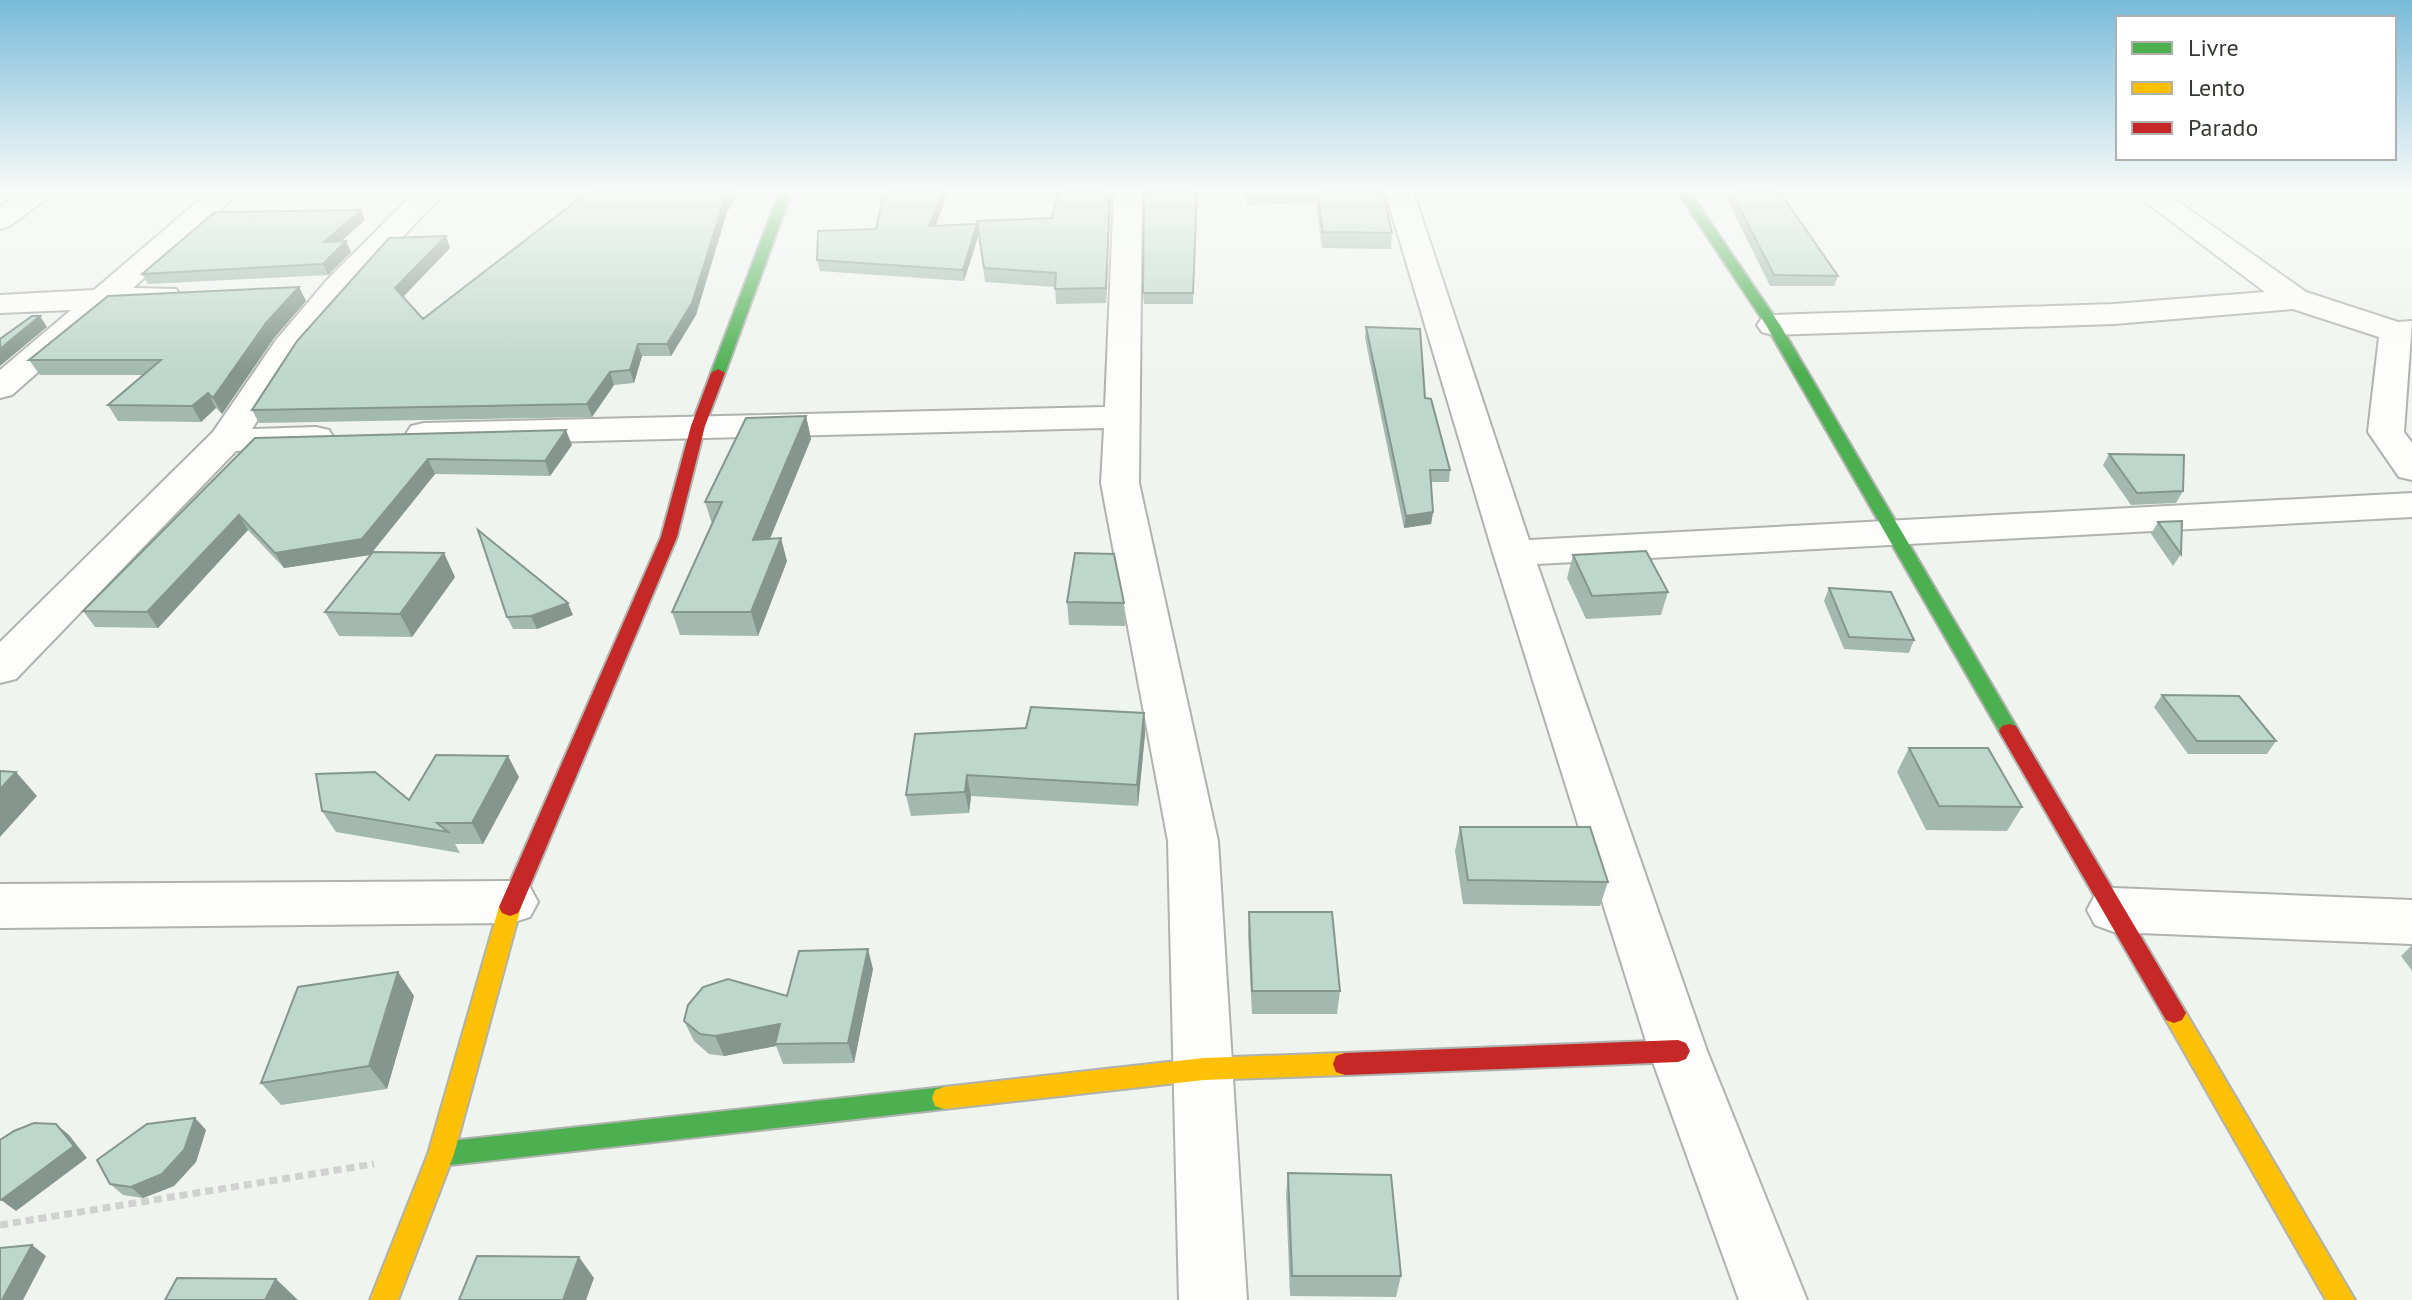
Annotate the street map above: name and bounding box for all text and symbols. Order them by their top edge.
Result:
legend [2116,16,2396,160]
text: Livre [2188,32,2239,63]
text: Lento [2188,72,2245,103]
text: Parado [2188,112,2258,143]

